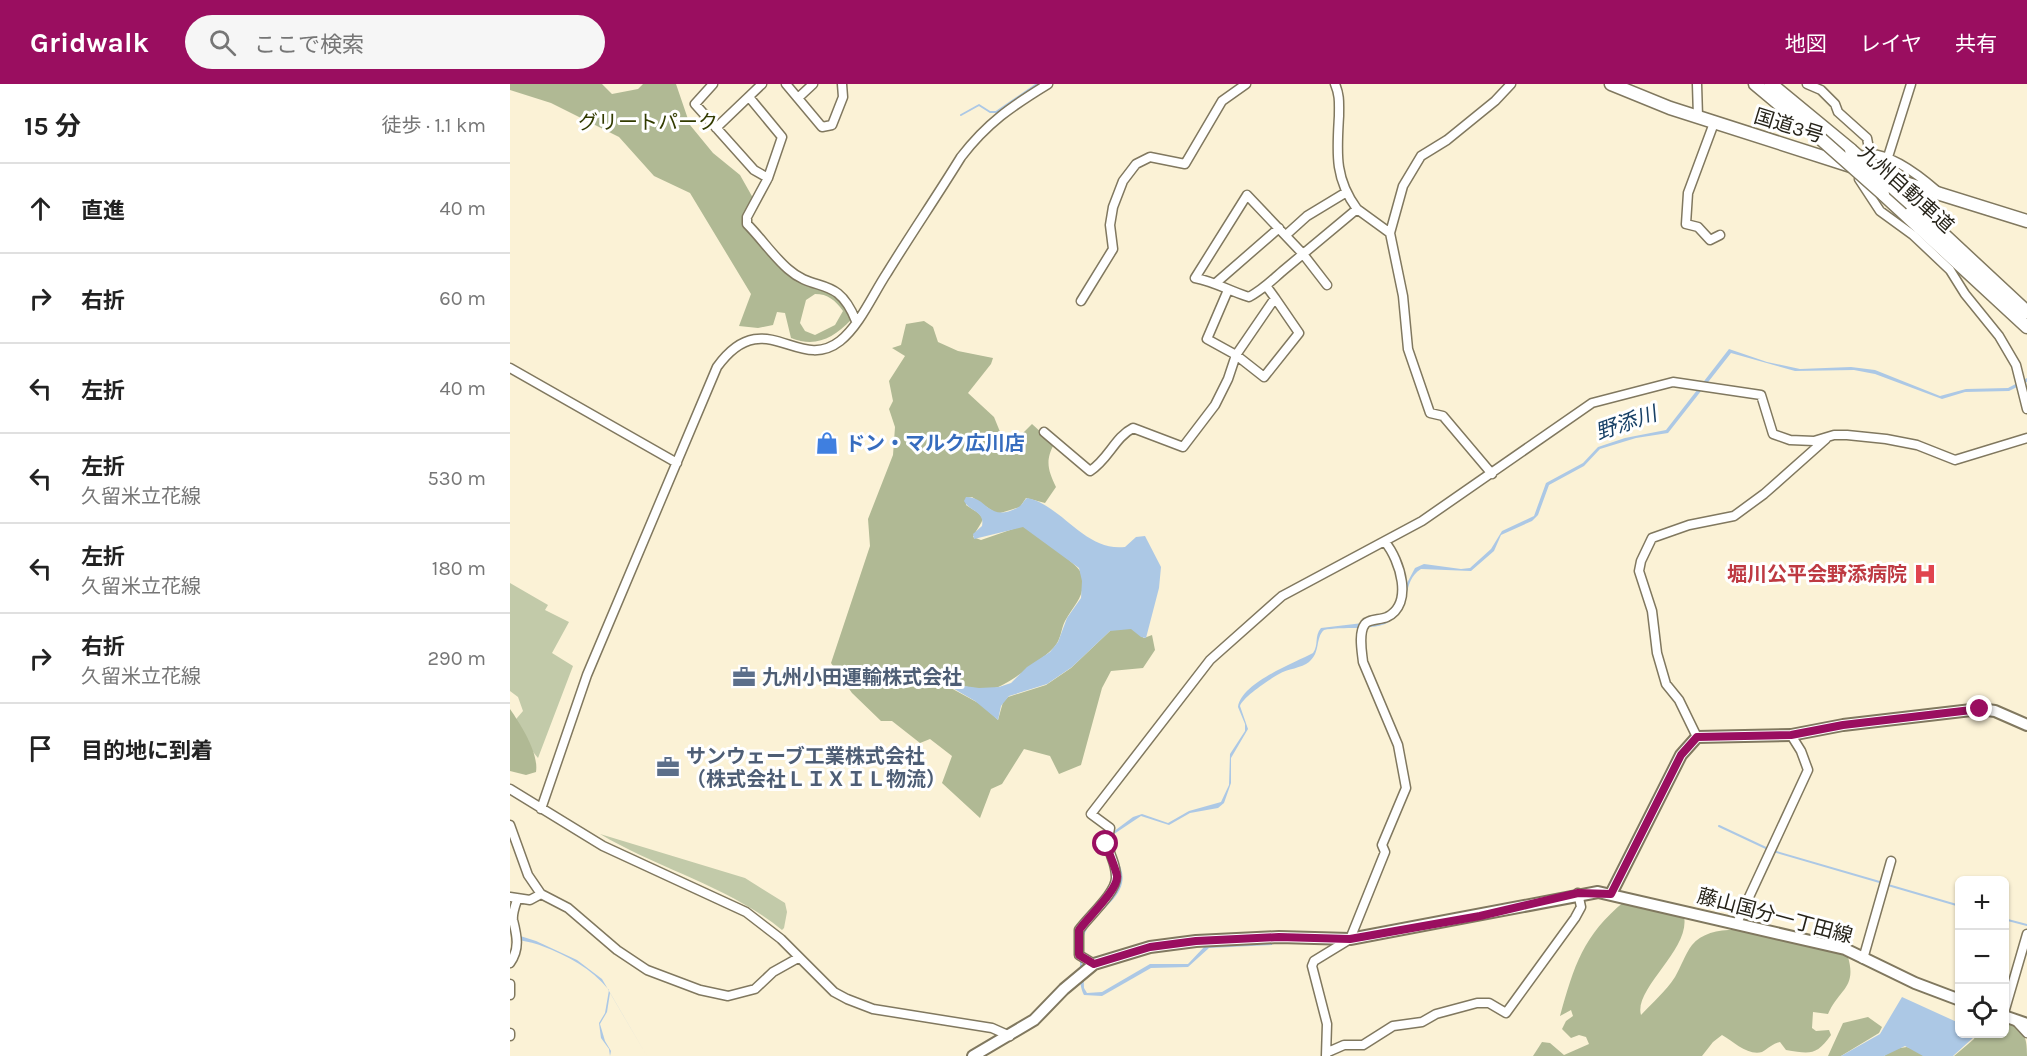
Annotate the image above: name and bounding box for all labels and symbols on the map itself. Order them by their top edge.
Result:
street label: 国道3号 [1751,105,1827,147]
park label: グリートパーク [578,111,718,134]
street label: 九州自動車道 [1854,140,1958,238]
water label: 野添川 [1592,401,1662,445]
shop icon: ドン・マルク広川店 [814,430,840,456]
place label: ドン・マルク広川店 [845,432,1025,455]
hospital icon: 堀川公平会野添病院 [1912,561,1938,587]
place label: 堀川公平会野添病院 [1727,563,1907,586]
office icon: 九州小田運輸株式会社 [731,664,757,690]
place label: 九州小田運輸株式会社 [762,666,962,689]
route end [1966,695,1992,721]
place label: サンウェーブ工業株式会社 （株式会社ＬＩＸＩＬ物流） [686,745,946,791]
office icon: サンウェーブ工業株式会社 （株式会社ＬＩＸＩＬ物流） [655,754,681,780]
route start [1092,830,1118,856]
street label: 藤山国分一丁田線 [1695,884,1855,948]

